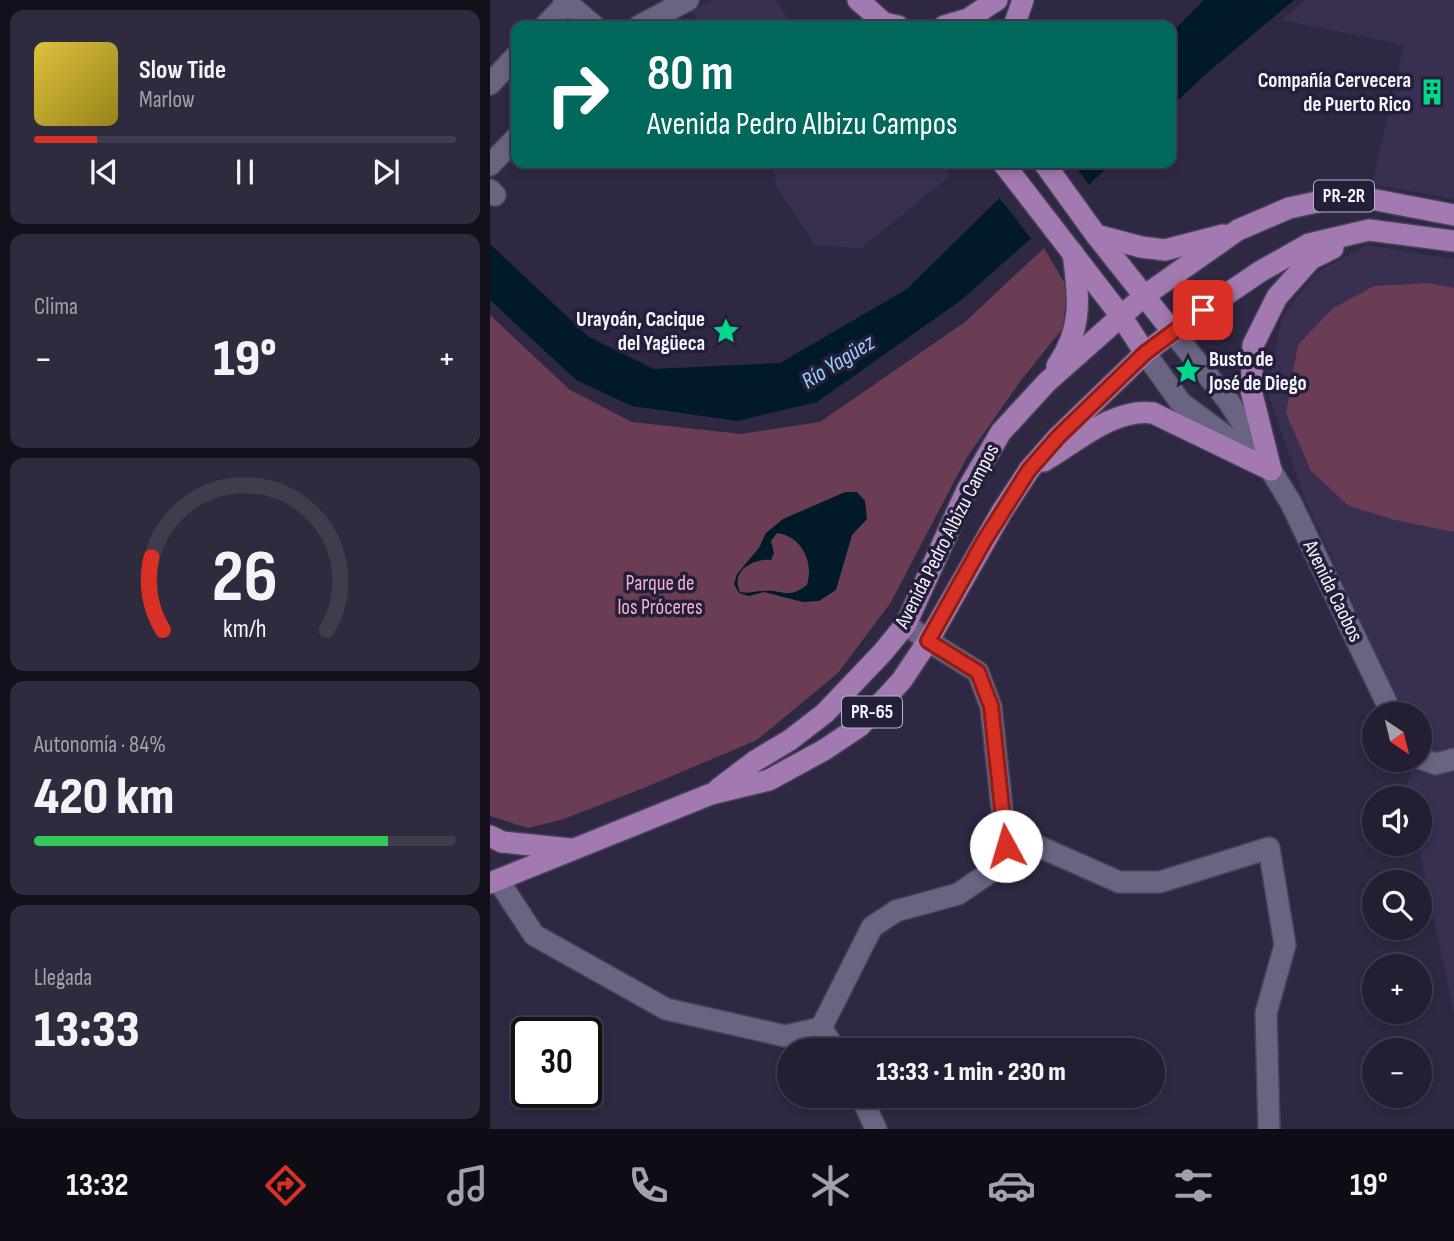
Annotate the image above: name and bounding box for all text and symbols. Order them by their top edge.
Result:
text: 80 m [647,45,734,104]
icon: right [532,49,623,140]
text: Slow Tide [139,55,226,86]
place label: Compañía Cervecera de Puerto Rico [1258,68,1411,117]
building icon: Compañía Cervecera de Puerto Rico [1417,77,1447,107]
text: Marlow [139,86,195,114]
text: Avenida Pedro Albizu Campos [647,105,958,144]
icon: previous [85,153,123,191]
icon: pause [226,153,264,191]
icon: next [367,153,405,191]
road number: PR-2R [1314,180,1374,212]
pin [1173,280,1233,340]
icon: arrive [1184,291,1222,329]
text: Clima [34,293,78,321]
place label: Urayoán, Cacique del Yagüeca [576,307,705,356]
place icon: Urayoán, Cacique del Yagüeca [711,316,741,346]
text: 19° [213,328,277,391]
water label: Río Yagüez [796,328,880,395]
text: − [34,337,53,382]
text: + [437,337,456,382]
place label: Busto de José de Diego [1208,347,1307,396]
place icon: Busto de José de Diego [1173,356,1203,386]
street label: Avenida Pedro Albizu Campos [889,440,1004,633]
text: 26 [212,535,278,623]
street label: Avenida Caobos [1297,535,1368,646]
park label: Parque de los Próceres [617,571,703,620]
text: km/h [223,614,267,645]
road number: PR-65 [842,696,902,727]
north arrow [1362,702,1432,772]
map controls [1362,702,1432,1108]
text: Autonomía · 84% [34,731,166,759]
text: 420 km [34,766,174,829]
button: sound [1362,786,1432,856]
position arrow [969,809,1043,883]
button: search [1362,870,1432,940]
button: + [1362,954,1432,1024]
text: Llegada [34,964,92,992]
text: 13:33 [34,999,140,1062]
speed limit sign: 30 [511,1017,602,1108]
button: − [1362,1038,1432,1108]
text: 13:33 · 1 min · 230 m [876,1057,1066,1088]
icon: directions [261,1161,310,1210]
icon: music [443,1161,492,1210]
icon: phone [624,1161,673,1210]
icon: climate [806,1161,855,1210]
icon: car [987,1161,1036,1210]
icon: filters [1169,1161,1218,1210]
text: 13:32 [66,1166,129,1205]
text: 19° [1350,1166,1388,1205]

